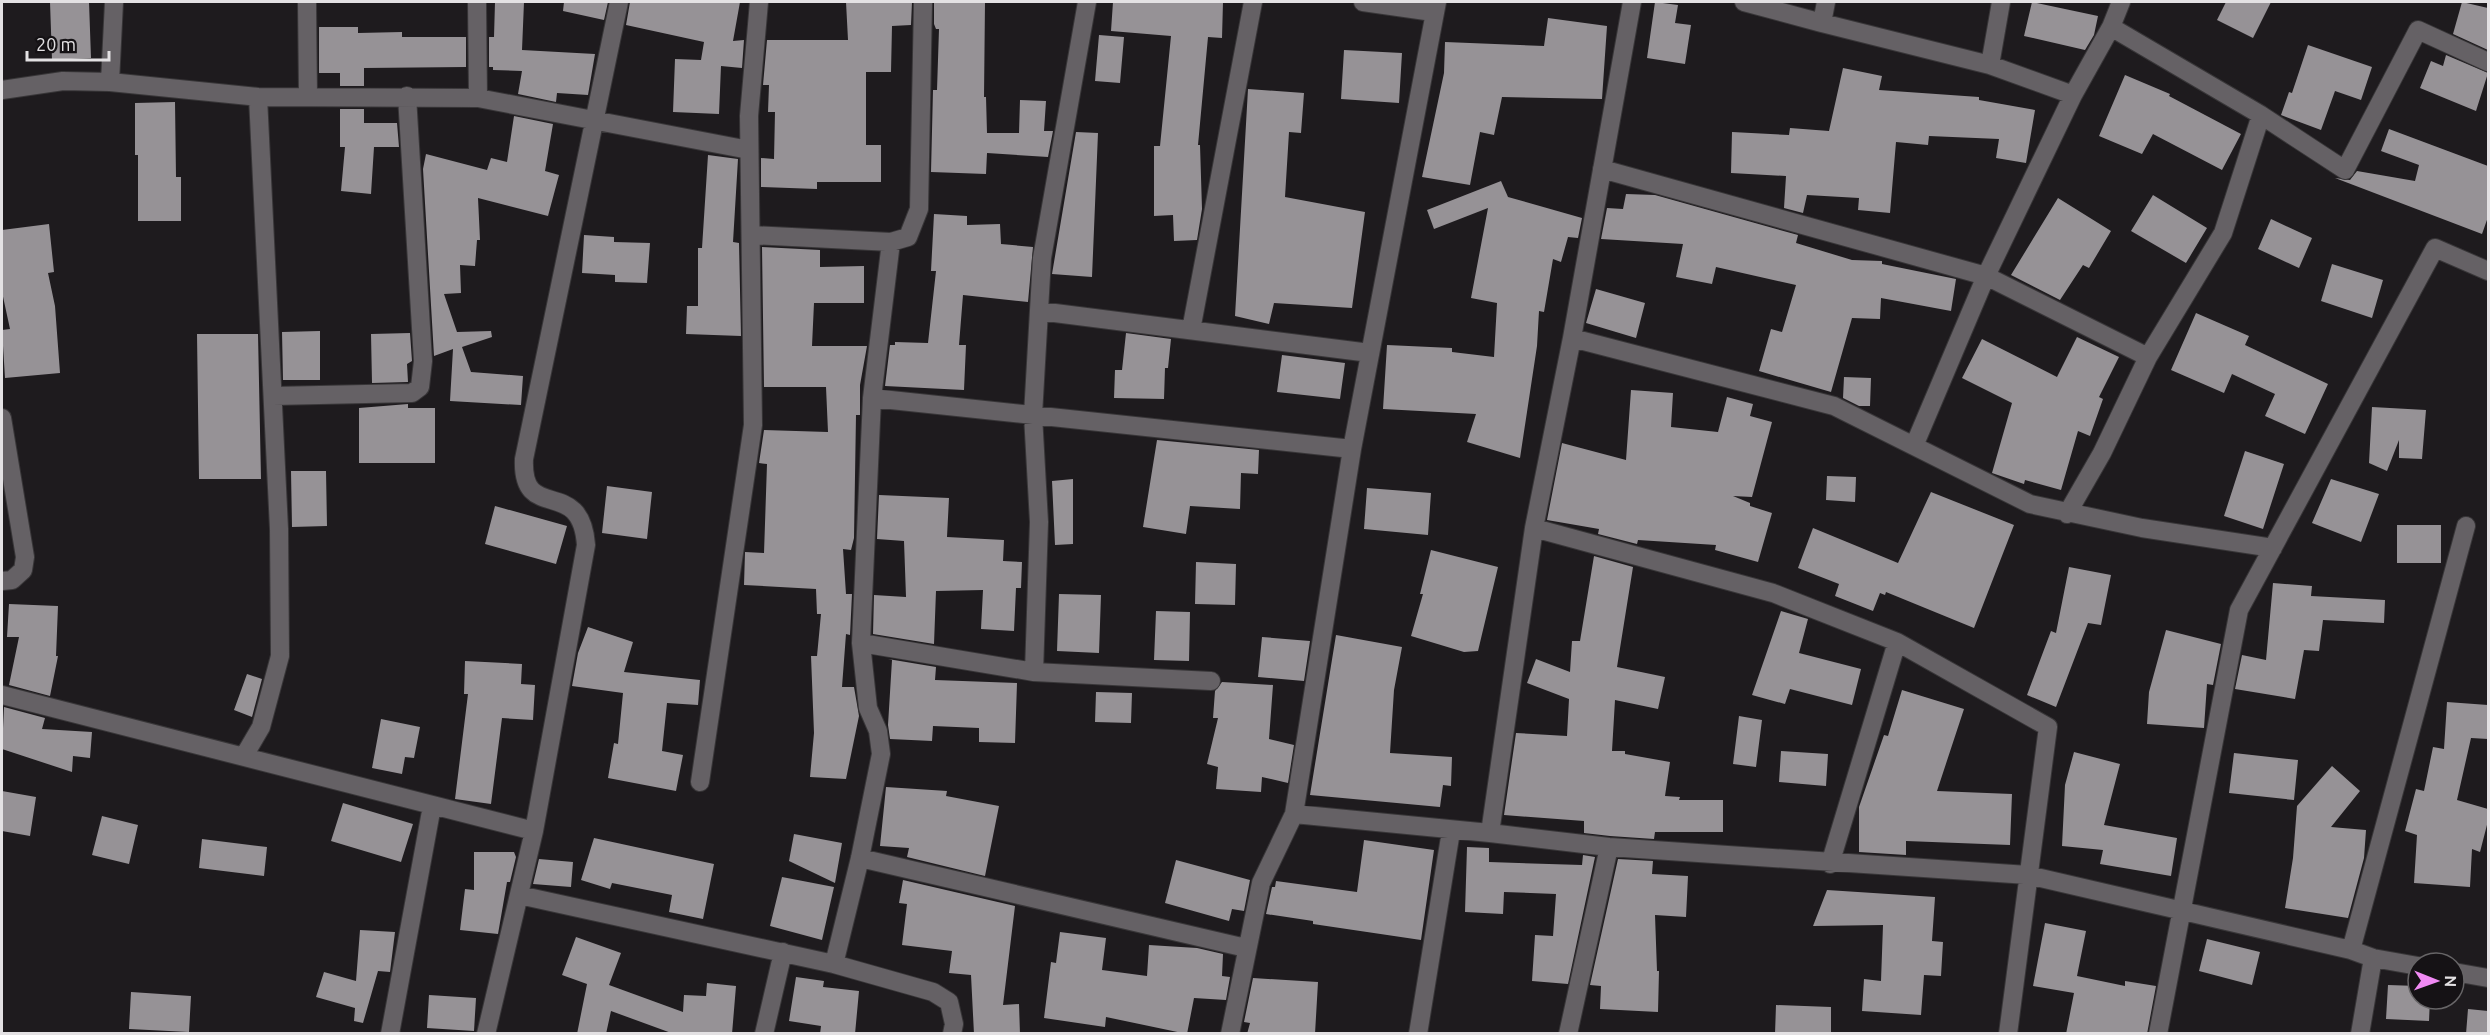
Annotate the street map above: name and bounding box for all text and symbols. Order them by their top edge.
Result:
scale bar [27,24,110,62]
text: 20 m [36,34,76,54]
north arrow [2406,951,2466,1011]
text: N [2442,975,2460,987]

